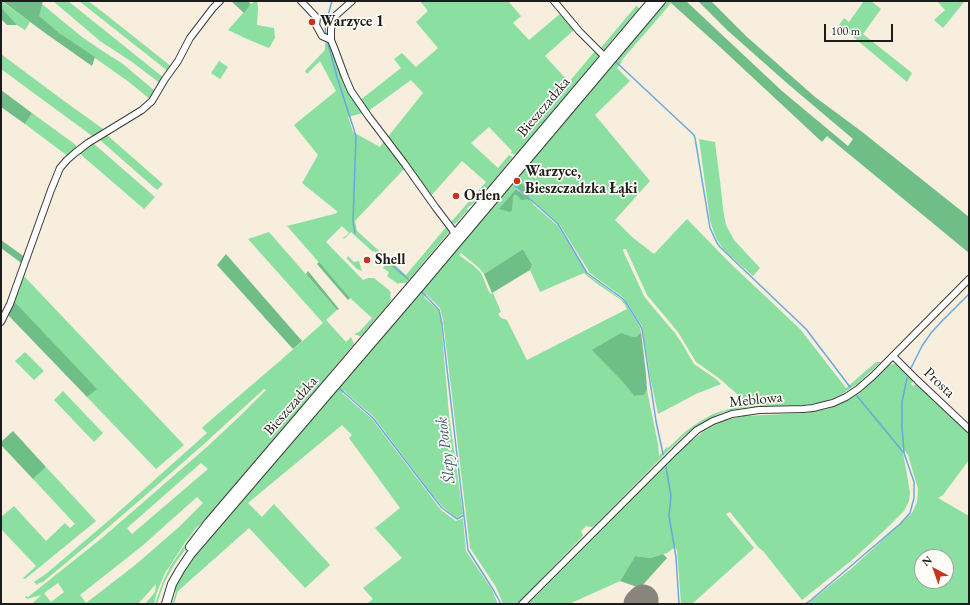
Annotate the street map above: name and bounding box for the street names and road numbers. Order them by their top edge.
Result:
street label: Bieszczadzka [514,73,574,141]
street label: Prosta [920,364,958,402]
street label: Bieszczadzka [260,373,322,439]
street label: Meblowa [729,388,783,412]

